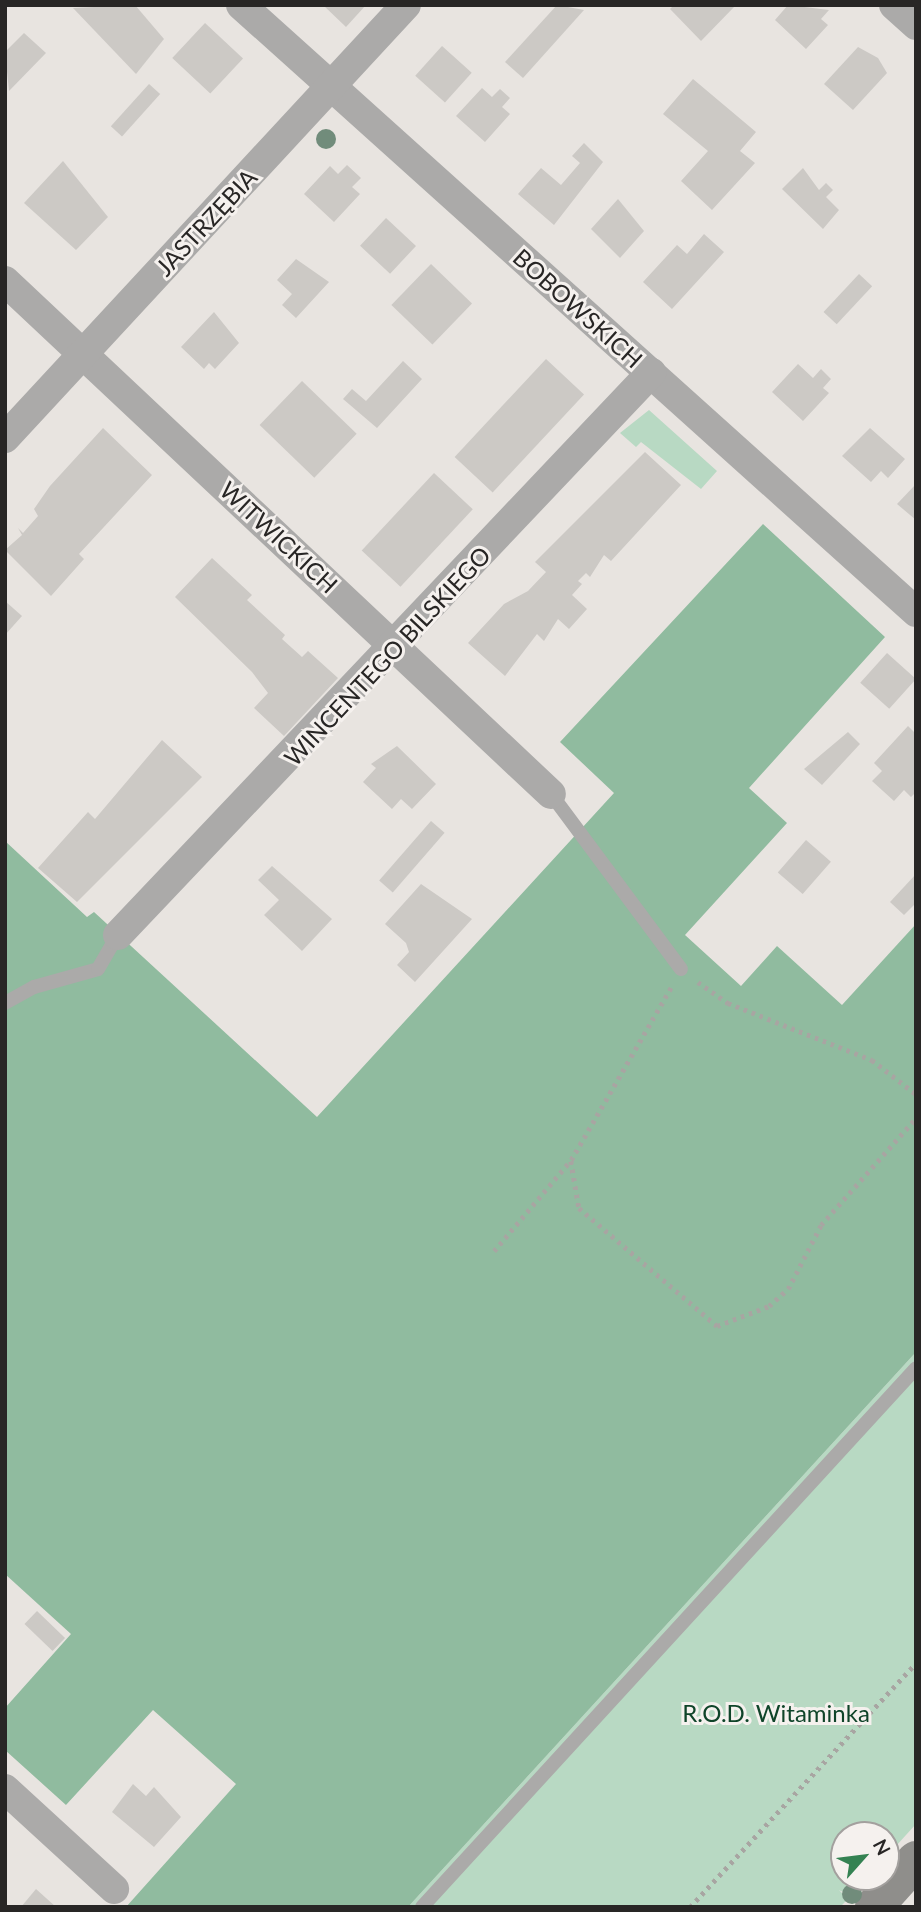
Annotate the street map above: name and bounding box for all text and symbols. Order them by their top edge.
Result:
street label: JASTRZĘBIA [149,163,263,281]
street label: BOBOWSKICH [507,242,649,374]
street label: WITWICKICH [214,475,344,599]
street label: WINCENTEGO BILSKIEGO [278,540,496,772]
park label: R.O.D. Witaminka [682,1699,870,1727]
north arrow [830,1821,900,1891]
text: N [869,1835,896,1859]

